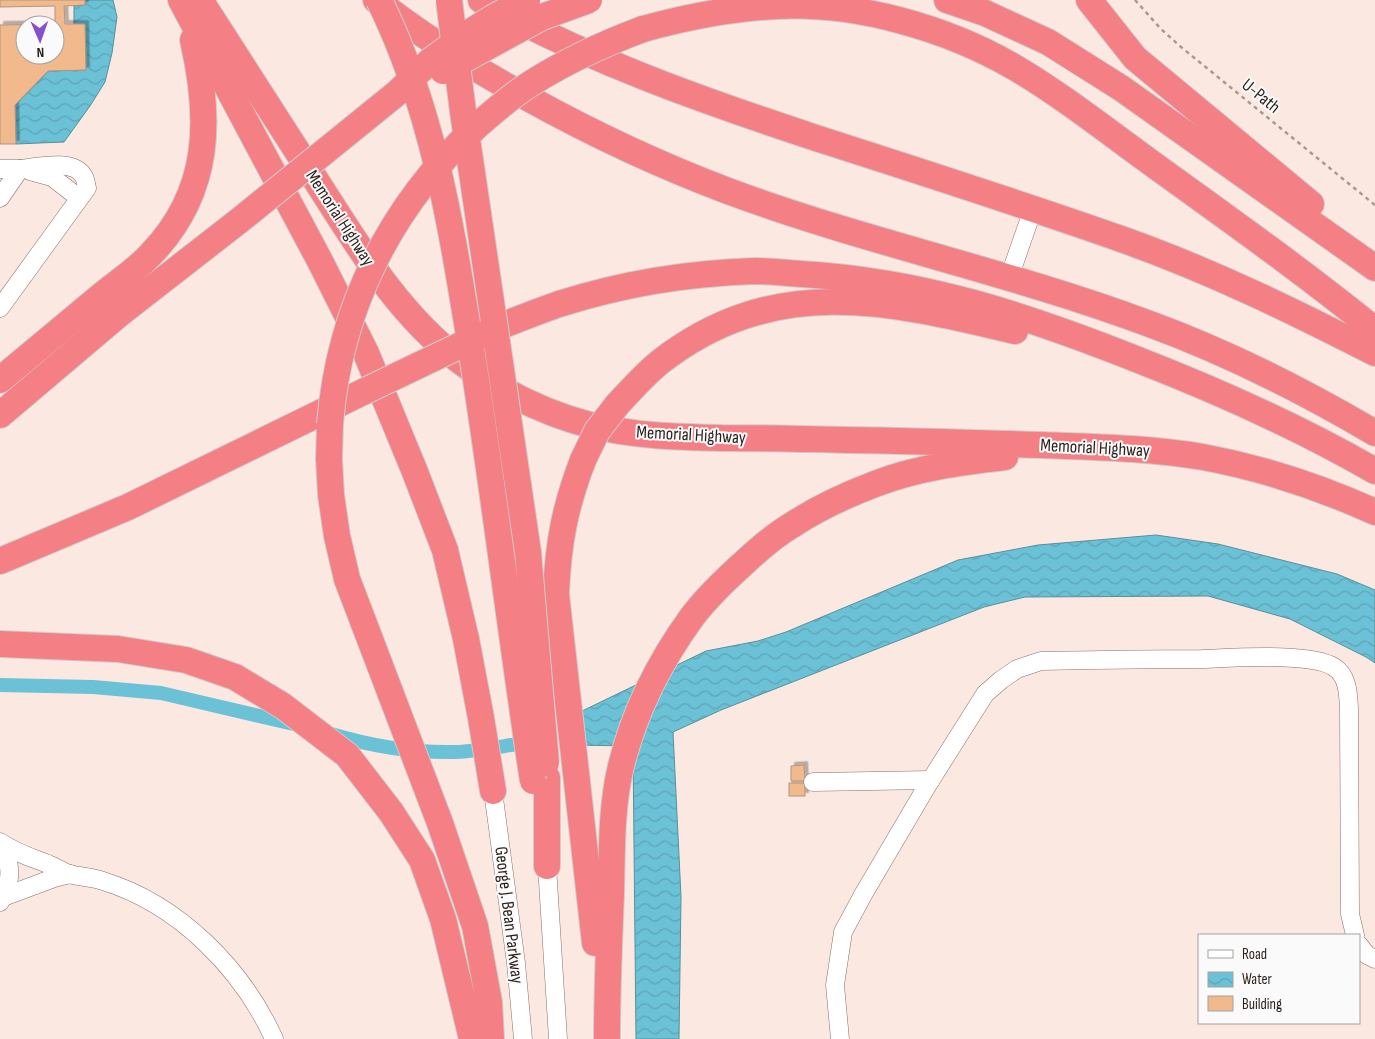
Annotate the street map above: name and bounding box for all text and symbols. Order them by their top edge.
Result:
north arrow [15,15,65,65]
text: N [36,44,44,61]
street label: U-Path [1238,74,1284,118]
street label: Memorial Highway [301,166,379,270]
street label: Memorial Highway [636,422,746,448]
street label: Memorial Highway [1040,435,1150,461]
street label: George J. Bean Parkway [490,845,528,985]
legend [1198,934,1360,1024]
text: Road [1242,945,1267,964]
text: Water [1242,970,1273,989]
text: Building [1242,995,1282,1014]

